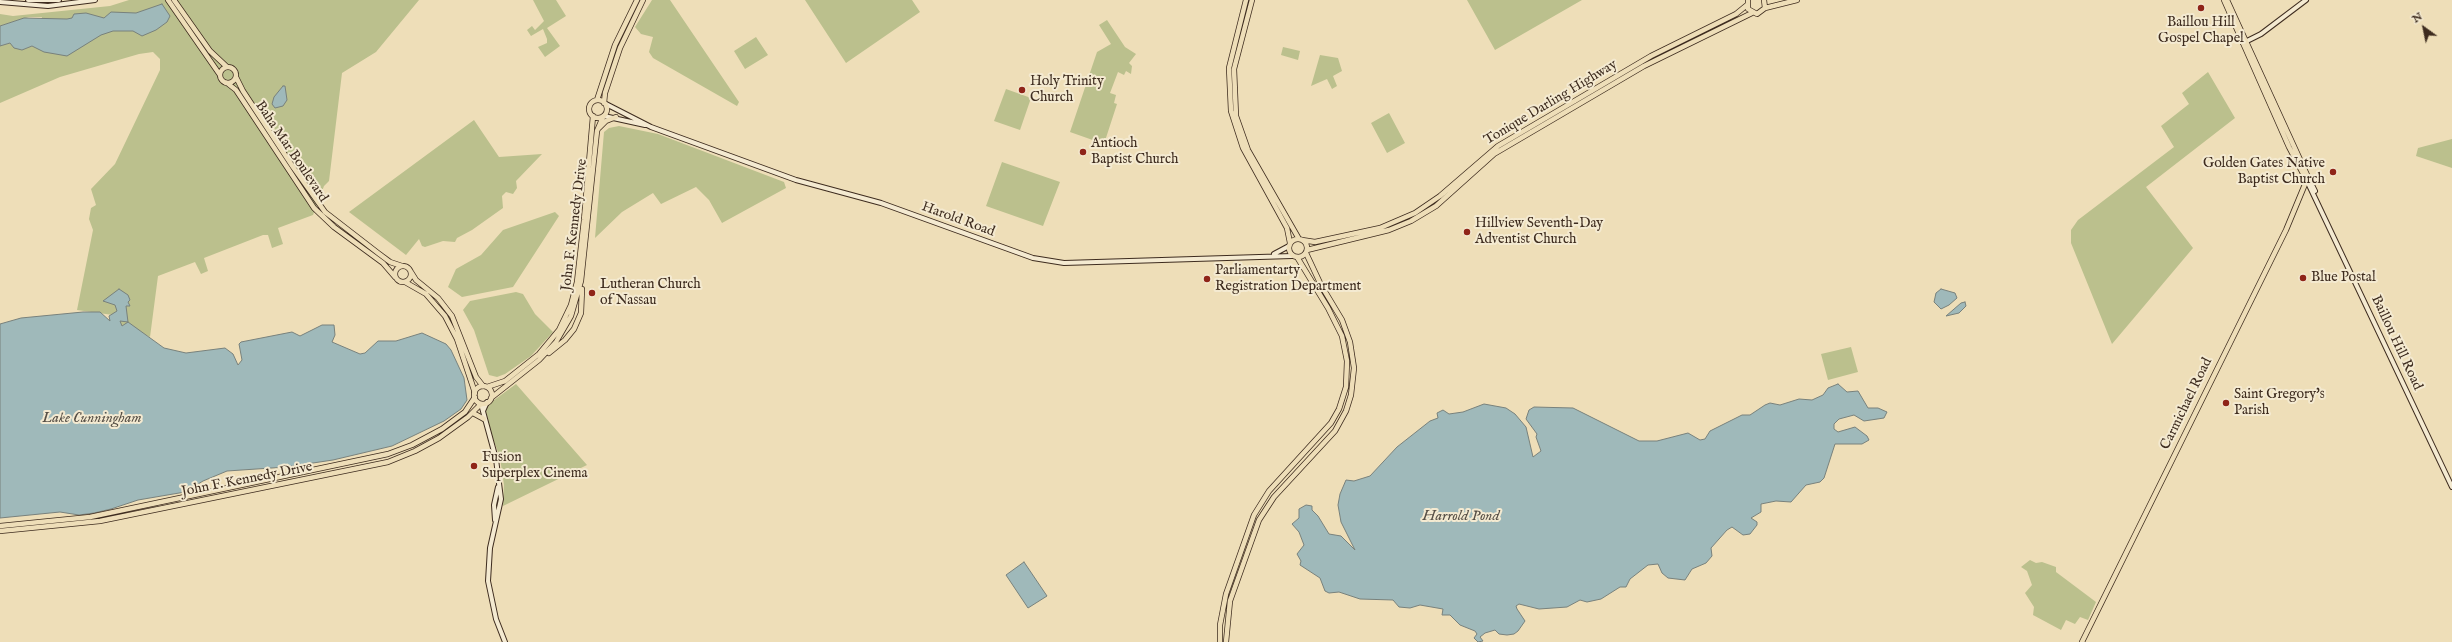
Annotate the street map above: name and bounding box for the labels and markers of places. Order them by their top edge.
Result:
marker: Baillou Hill Gospel Chapel [2196,3,2206,13]
place label: Baillou Hill Gospel Chapel [2158,15,2244,48]
place label: Holy Trinity Church [1030,74,1104,106]
marker: Holy Trinity Church [1017,85,1027,95]
place label: Antioch Baptist Church [1091,136,1178,168]
marker: Antioch Baptist Church [1078,147,1088,157]
place label: Golden Gates Native Baptist Church [2203,156,2325,188]
marker: Golden Gates Native Baptist Church [2328,167,2338,177]
place label: Hillview Seventh-Day Adventist Church [1475,216,1603,248]
marker: Hillview Seventh-Day Adventist Church [1462,227,1472,237]
place label: Parliamentarty Registration Department [1215,263,1361,296]
place label: Blue Postal [2311,270,2376,286]
marker: Blue Postal [2298,273,2308,283]
marker: Parliamentarty Registration Department [1202,274,1212,284]
place label: Lutheran Church of Nassau [600,277,701,310]
marker: Lutheran Church of Nassau [587,288,597,298]
place label: Saint Gregory's Parish [2234,387,2325,420]
marker: Saint Gregory's Parish [2221,398,2231,408]
place label: Fusion Superplex Cinema [482,450,588,482]
marker: Fusion Superplex Cinema [469,461,479,471]

